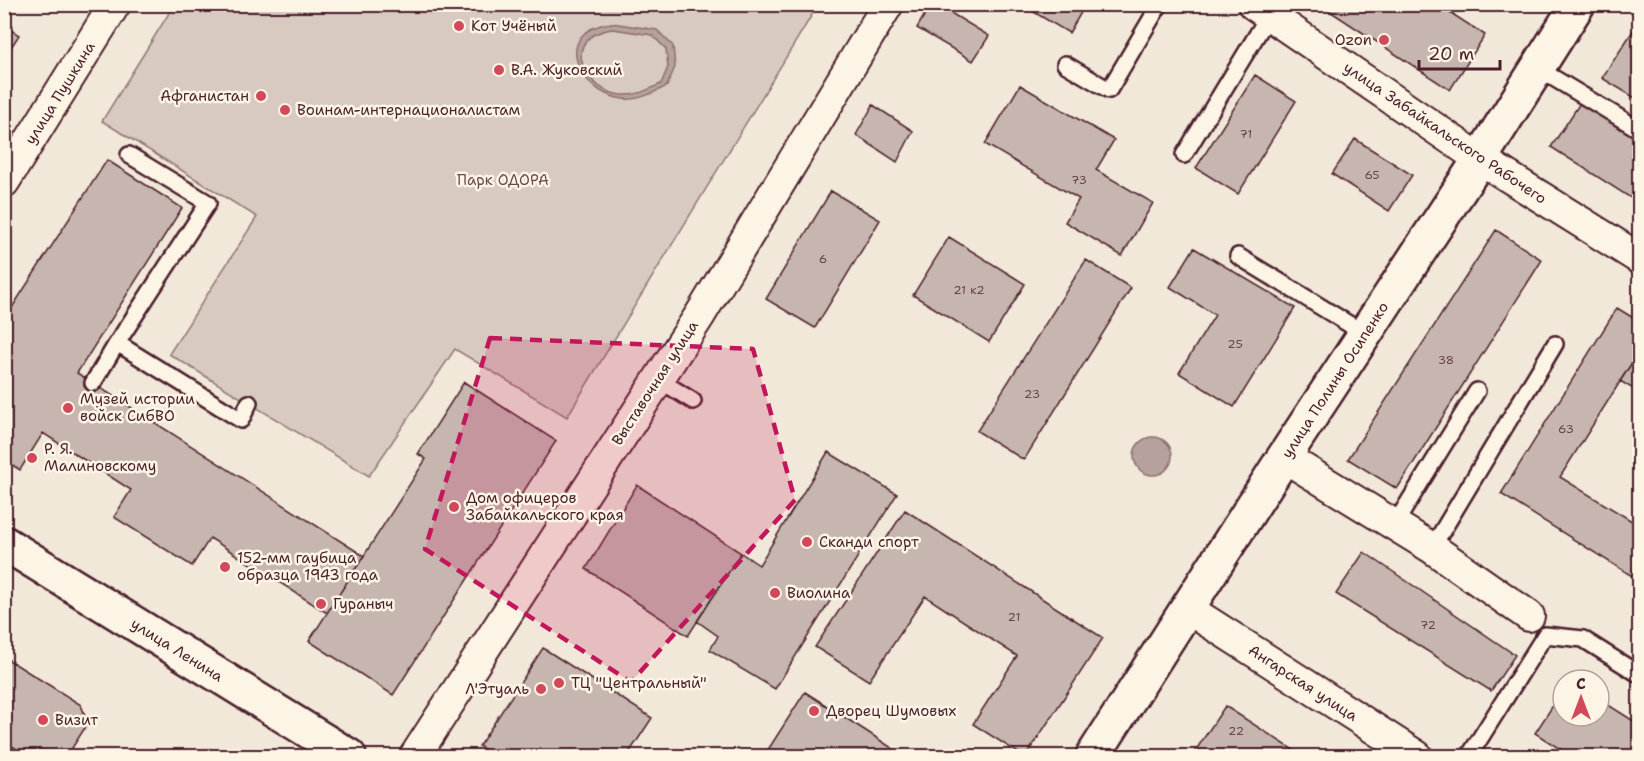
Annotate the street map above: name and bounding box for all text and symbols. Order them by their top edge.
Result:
place label: Кот Учёный [471,16,557,36]
marker: Кот Учёный [452,19,466,33]
place label: Ozon [1335,30,1372,50]
marker: Ozon [1377,33,1391,47]
scale bar [1419,33,1500,71]
street label: улица Пушкина [20,37,100,148]
text: 20 m [1428,42,1474,66]
street label: улица Забайкальского Рабочего [1340,57,1550,209]
place label: В.А. Жуковский [511,60,623,80]
marker: В.А. Жуковский [492,63,506,77]
place label: Афганистан [160,86,249,106]
marker: Афганистан [254,89,268,103]
place label: Воинам-интернационалистам [297,100,521,120]
marker: Воинам-интернационалистам [278,103,292,117]
house number: 71 [1240,126,1252,142]
house number: 65 [1364,167,1380,183]
park label: Парк ОДОРА [457,170,549,190]
house number: 73 [1071,172,1087,188]
house number: 6 [819,251,827,267]
house number: 21 к2 [953,282,985,298]
street label: улица Полины Осипенко [1277,298,1393,462]
street label: Выставочная улица [607,316,703,449]
house number: 25 [1227,336,1243,352]
house number: 38 [1438,352,1454,368]
house number: 23 [1024,386,1040,402]
place label: Музей истории войск СибВО [80,389,195,426]
marker: Музей истории войск СибВО [61,401,75,415]
house number: 63 [1558,421,1574,437]
place label: Р. Я. Малиновскому [44,439,156,476]
marker: Р. Я. Малиновскому [25,451,39,465]
place label: Дом офицеров Забайкальского края [466,488,624,525]
marker: Дом офицеров Забайкальского края [447,500,461,514]
place label: Сканди спорт [819,532,919,552]
marker: Сканди спорт [800,535,814,549]
place label: 152-мм гаубица образца 1943 года [237,548,379,585]
marker: 152-мм гаубица образца 1943 года [218,560,232,574]
place label: Виолина [787,583,851,603]
marker: Виолина [768,586,782,600]
place label: Гураныч [333,594,393,614]
marker: Гураныч [314,597,328,611]
house number: 21 [1008,609,1020,625]
street label: улица Ленина [127,614,228,687]
house number: 72 [1420,617,1436,633]
street label: Ангарская улица [1245,640,1362,726]
north arrow [1551,668,1611,728]
place label: ТЦ "Центральный" [571,673,707,693]
text: С [1576,673,1586,694]
marker: ТЦ "Центральный" [552,676,566,690]
place label: Л'Этуаль [465,679,529,699]
marker: Л'Этуаль [534,682,548,696]
place label: Дворец Шумовых [826,701,957,721]
marker: Дворец Шумовых [807,704,821,718]
place label: Визит [55,710,98,730]
marker: Визит [36,713,50,727]
house number: 22 [1228,723,1244,739]

